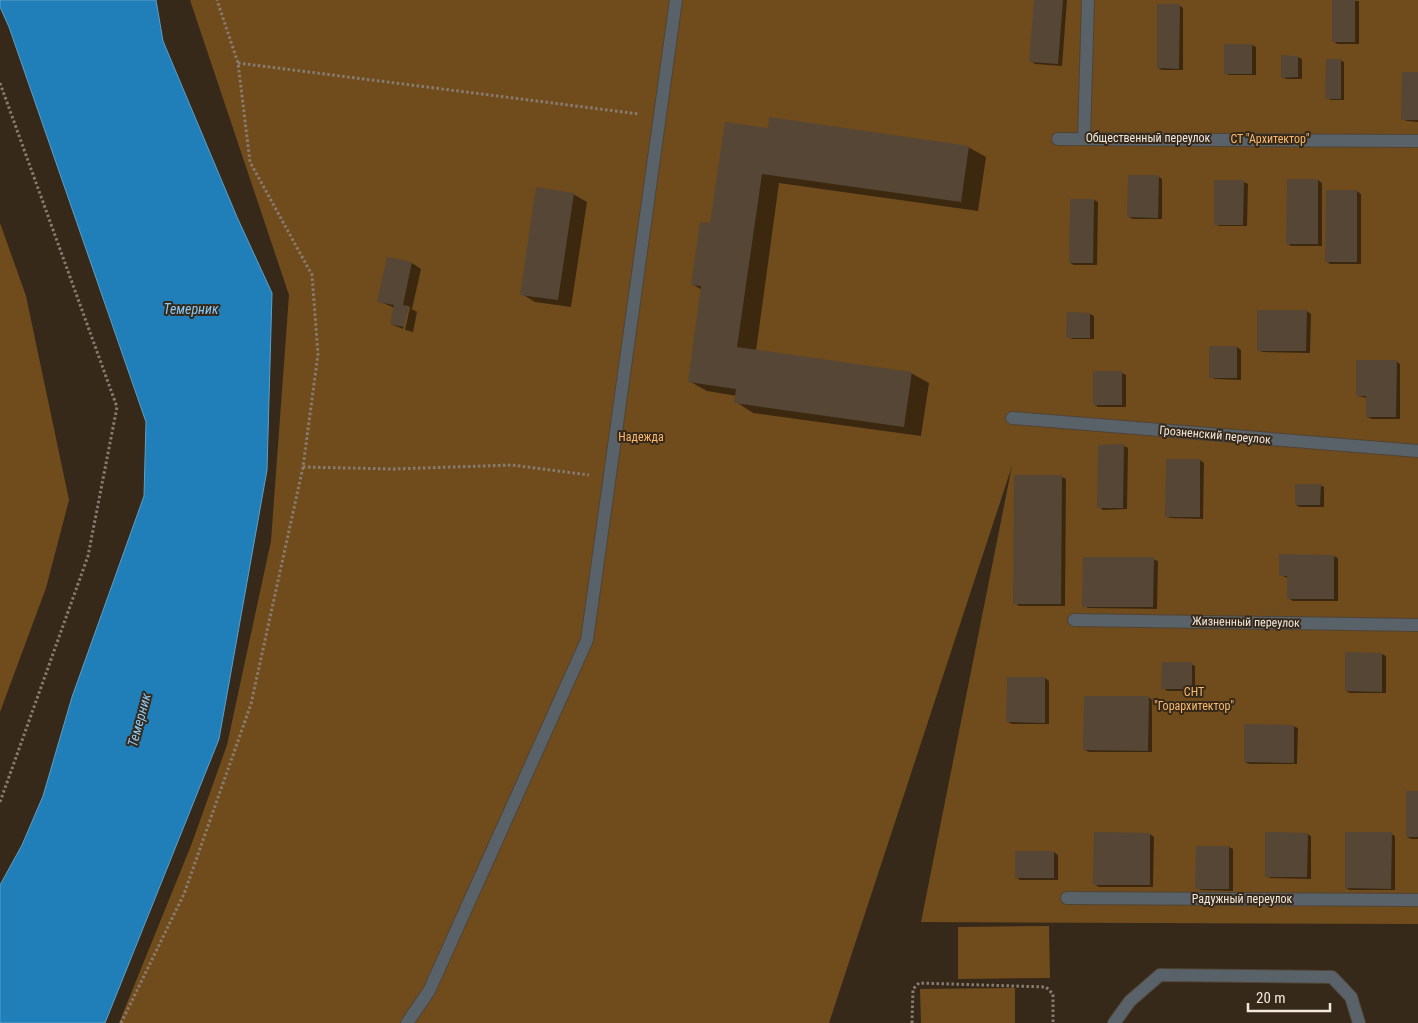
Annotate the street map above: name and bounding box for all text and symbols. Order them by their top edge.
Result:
street label: Общественный переулок [1086,131,1211,145]
park label: СТ "Архитектор" [1230,132,1310,146]
water label: Темерник [164,301,219,317]
street label: Грозненский переулок [1159,423,1272,447]
park label: Надежда [618,430,664,444]
street label: Жизненный переулок [1192,614,1300,630]
park label: СНТ "Горархитектор" [1154,685,1234,713]
water label: Темерник [124,691,154,749]
street label: Радужный переулок [1192,892,1293,906]
scale bar [1248,980,1330,1012]
text: 20 m [1256,989,1286,1007]

